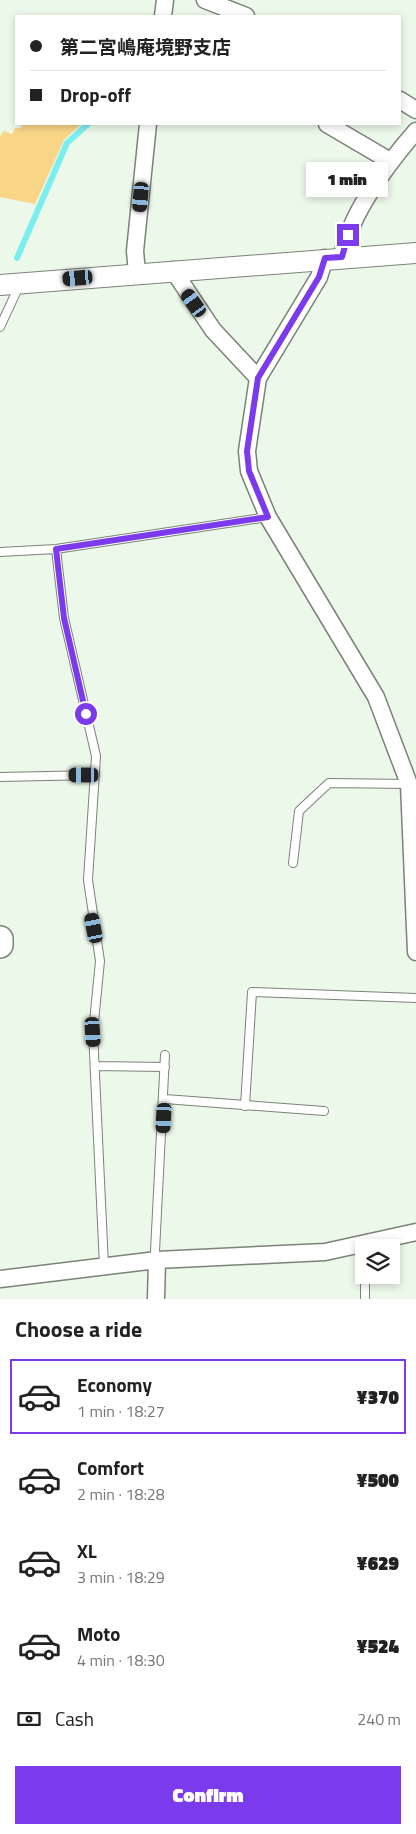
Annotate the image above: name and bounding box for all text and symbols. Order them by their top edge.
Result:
text: 第二宮嶋庵境野支店 [60,32,231,61]
text: Drop-off [60,80,131,109]
callout: 1 min [307,162,389,198]
text: 1 min [327,167,367,191]
car [132,181,149,213]
route end [337,224,359,246]
car [62,269,93,287]
car [179,286,208,320]
route start [75,703,97,725]
car [69,768,99,783]
car [83,912,104,944]
car [84,1017,101,1047]
car [155,1103,172,1133]
map controls [355,1239,400,1284]
button: layers [355,1239,400,1284]
text: Choose a ride [15,1312,142,1346]
text: Economy [77,1370,152,1399]
icon: car [17,1374,62,1419]
text: ¥370 [357,1382,399,1411]
text: 1 min · 18:27 [77,1399,165,1423]
text: Comfort [77,1453,144,1482]
icon: car [17,1457,62,1502]
text: ¥500 [357,1465,399,1494]
text: 2 min · 18:28 [77,1482,165,1506]
text: XL [77,1536,97,1565]
icon: car [17,1540,62,1585]
text: ¥629 [357,1548,399,1577]
text: 3 min · 18:29 [77,1565,165,1589]
text: Moto [77,1619,120,1648]
icon: car [17,1623,62,1668]
text: ¥524 [357,1631,399,1660]
text: 4 min · 18:30 [77,1648,165,1672]
text: Cash [55,1704,94,1733]
icon: cash [15,1705,43,1733]
text: 240 m [357,1707,401,1731]
button: Confirm [15,1766,401,1824]

